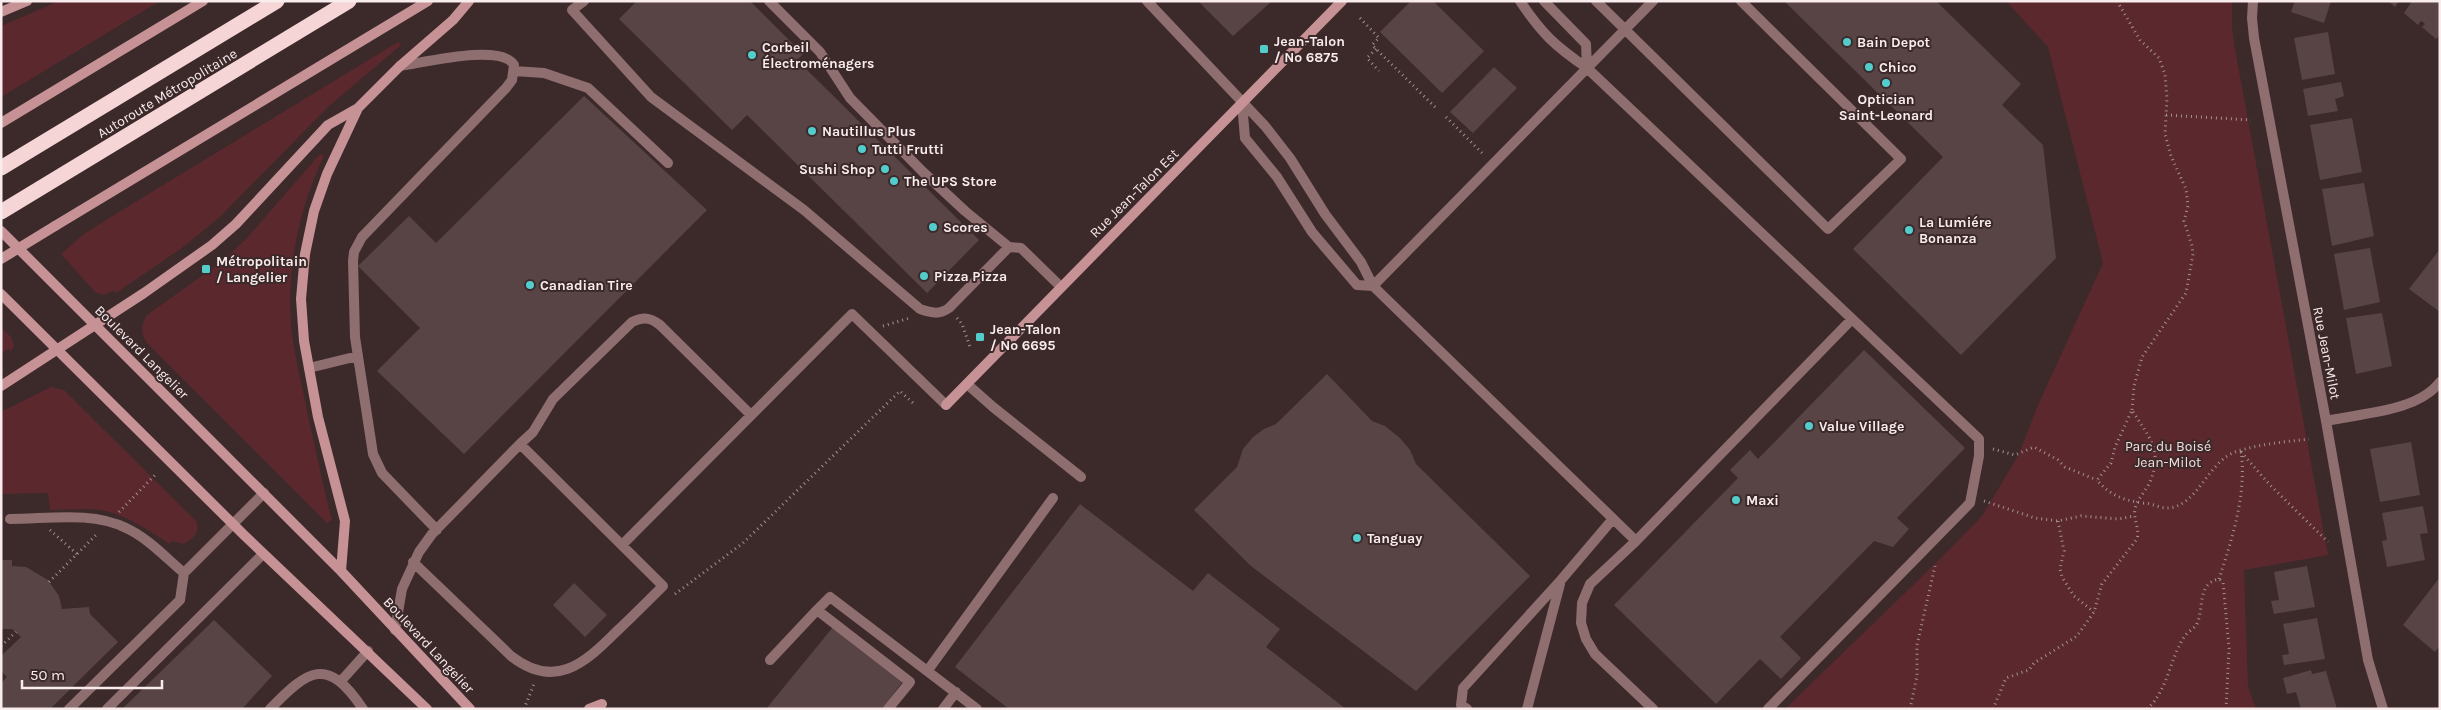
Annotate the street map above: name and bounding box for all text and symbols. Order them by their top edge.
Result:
place label: Jean-Talon / No 6875 [1274,33,1345,66]
place label: Bain Depot [1857,34,1931,51]
marker: Bain Depot [1841,36,1853,48]
place label: Corbeil Électroménagers [762,39,874,72]
marker: Jean-Talon / No 6875 [1258,43,1270,55]
street label: Autoroute Métropolitaine [94,45,240,142]
marker: Corbeil Électroménagers [746,49,758,61]
place label: Chico [1879,59,1917,76]
marker: Chico [1863,61,1875,73]
marker: Optician Saint-Leonard [1880,77,1892,89]
place label: Optician Saint-Leonard [1839,91,1933,124]
place label: Nautillus Plus [822,123,916,140]
marker: Nautillus Plus [806,125,818,137]
place label: Tutti Frutti [872,141,944,158]
marker: Tutti Frutti [856,143,868,155]
street label: Rue Jean-Talon Est [1086,145,1182,241]
place label: Sushi Shop [799,161,875,178]
marker: Sushi Shop [879,163,891,175]
place label: The UPS Store [904,173,997,190]
marker: The UPS Store [888,175,900,187]
place label: La Lumiére Bonanza [1919,214,1992,247]
place label: Scores [943,219,988,236]
marker: Scores [927,221,939,233]
marker: La Lumiére Bonanza [1903,224,1915,236]
place label: Métropolitain / Langelier [216,253,307,286]
marker: Métropolitain / Langelier [200,263,212,275]
place label: Pizza Pizza [934,268,1007,285]
marker: Pizza Pizza [918,270,930,282]
place label: Canadian Tire [540,277,633,294]
marker: Canadian Tire [524,279,536,291]
street label: Boulevard Langelier [91,302,193,403]
street label: Rue Jean-Milot [2309,305,2344,401]
place label: Jean-Talon / No 6695 [990,321,1061,354]
marker: Jean-Talon / No 6695 [974,331,986,343]
place label: Value Village [1819,418,1904,435]
marker: Value Village [1803,420,1815,432]
park label: Parc du Boisé Jean-Milot [2125,438,2211,471]
place label: Maxi [1746,492,1779,509]
marker: Maxi [1730,494,1742,506]
place label: Tanguay [1367,530,1422,547]
marker: Tanguay [1351,532,1363,544]
street label: Boulevard Langelier [380,594,478,698]
scale bar [22,658,162,690]
text: 50 m [30,666,65,684]

